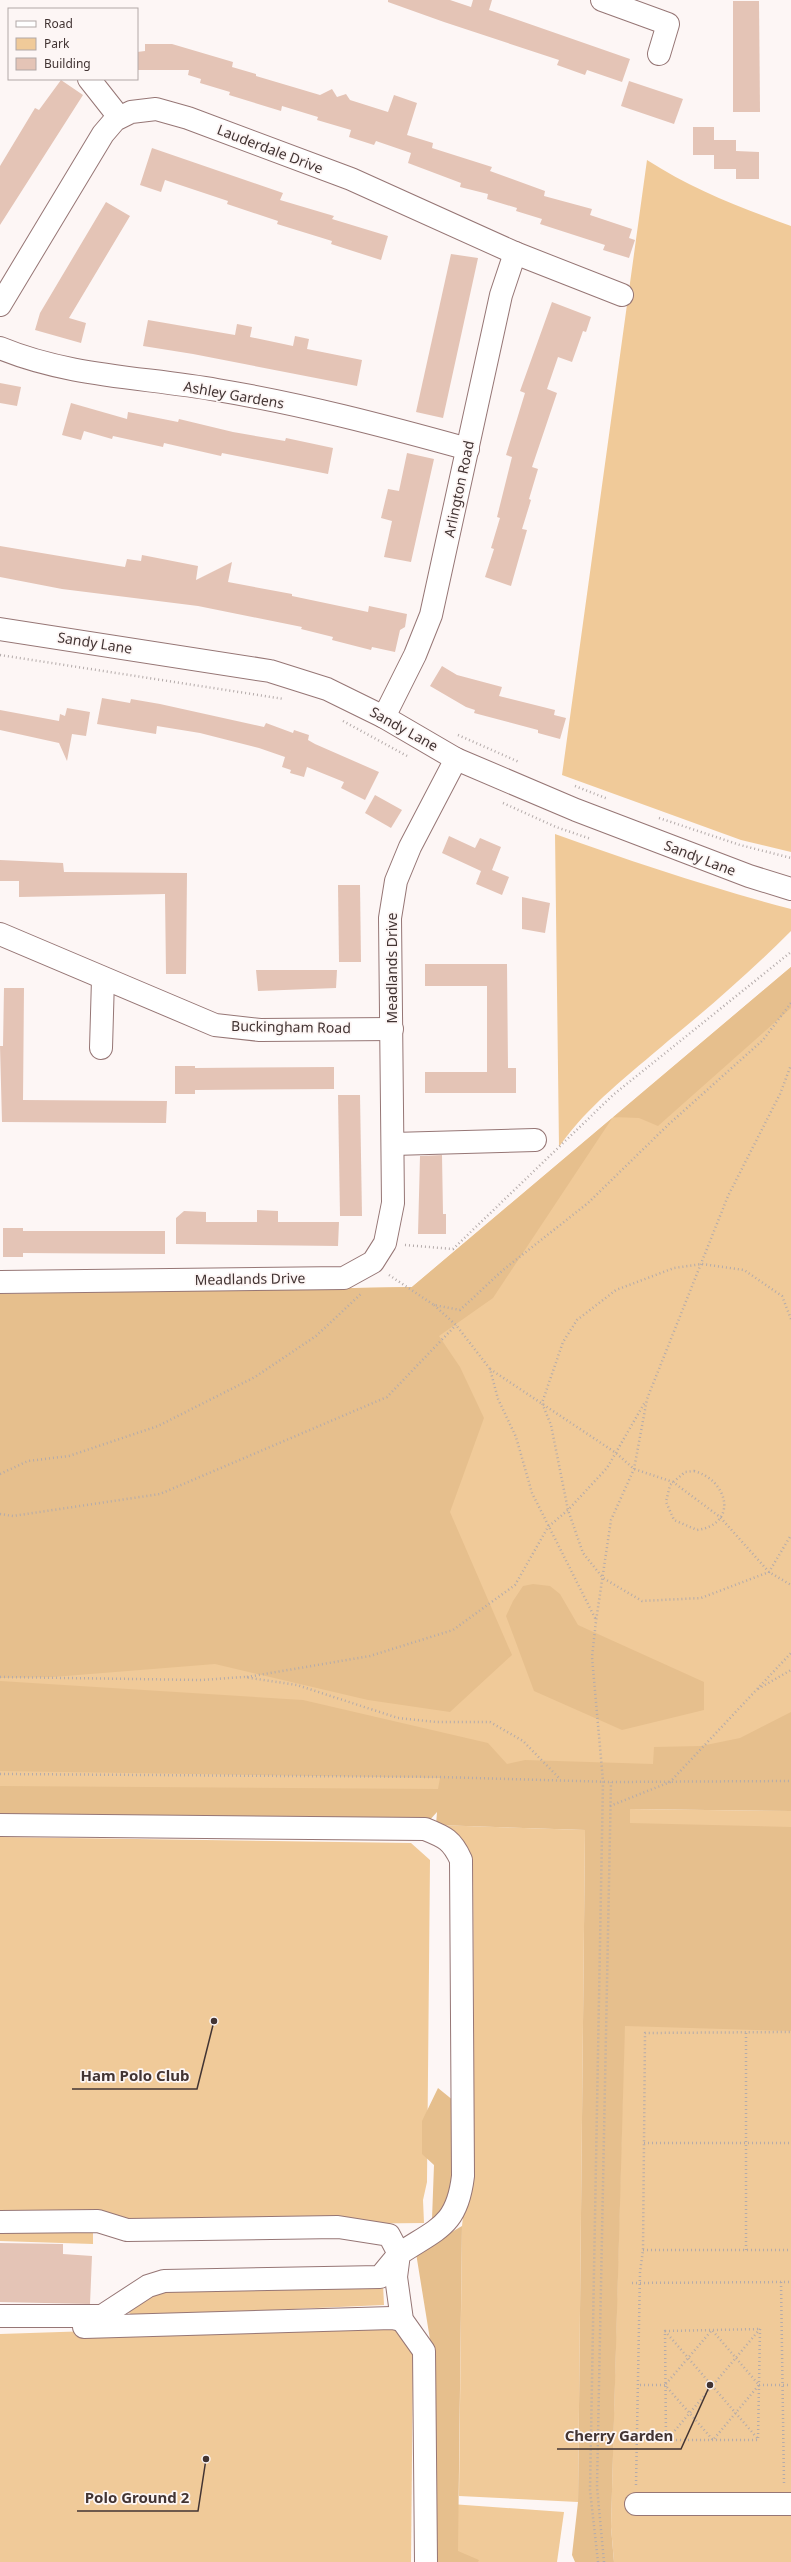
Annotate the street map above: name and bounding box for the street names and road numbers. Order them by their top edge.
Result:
street label: Lauderdale Drive [214,120,326,178]
street label: Ashley Gardens [182,376,286,413]
street label: Arlington Road [439,439,478,539]
street label: Sandy Lane [56,627,134,658]
street label: Sandy Lane [367,702,442,755]
street label: Sandy Lane [662,835,739,880]
street label: Meadlands Drive [382,913,401,1023]
street label: Buckingham Road [231,1016,351,1037]
street label: Meadlands Drive [194,1268,306,1289]

